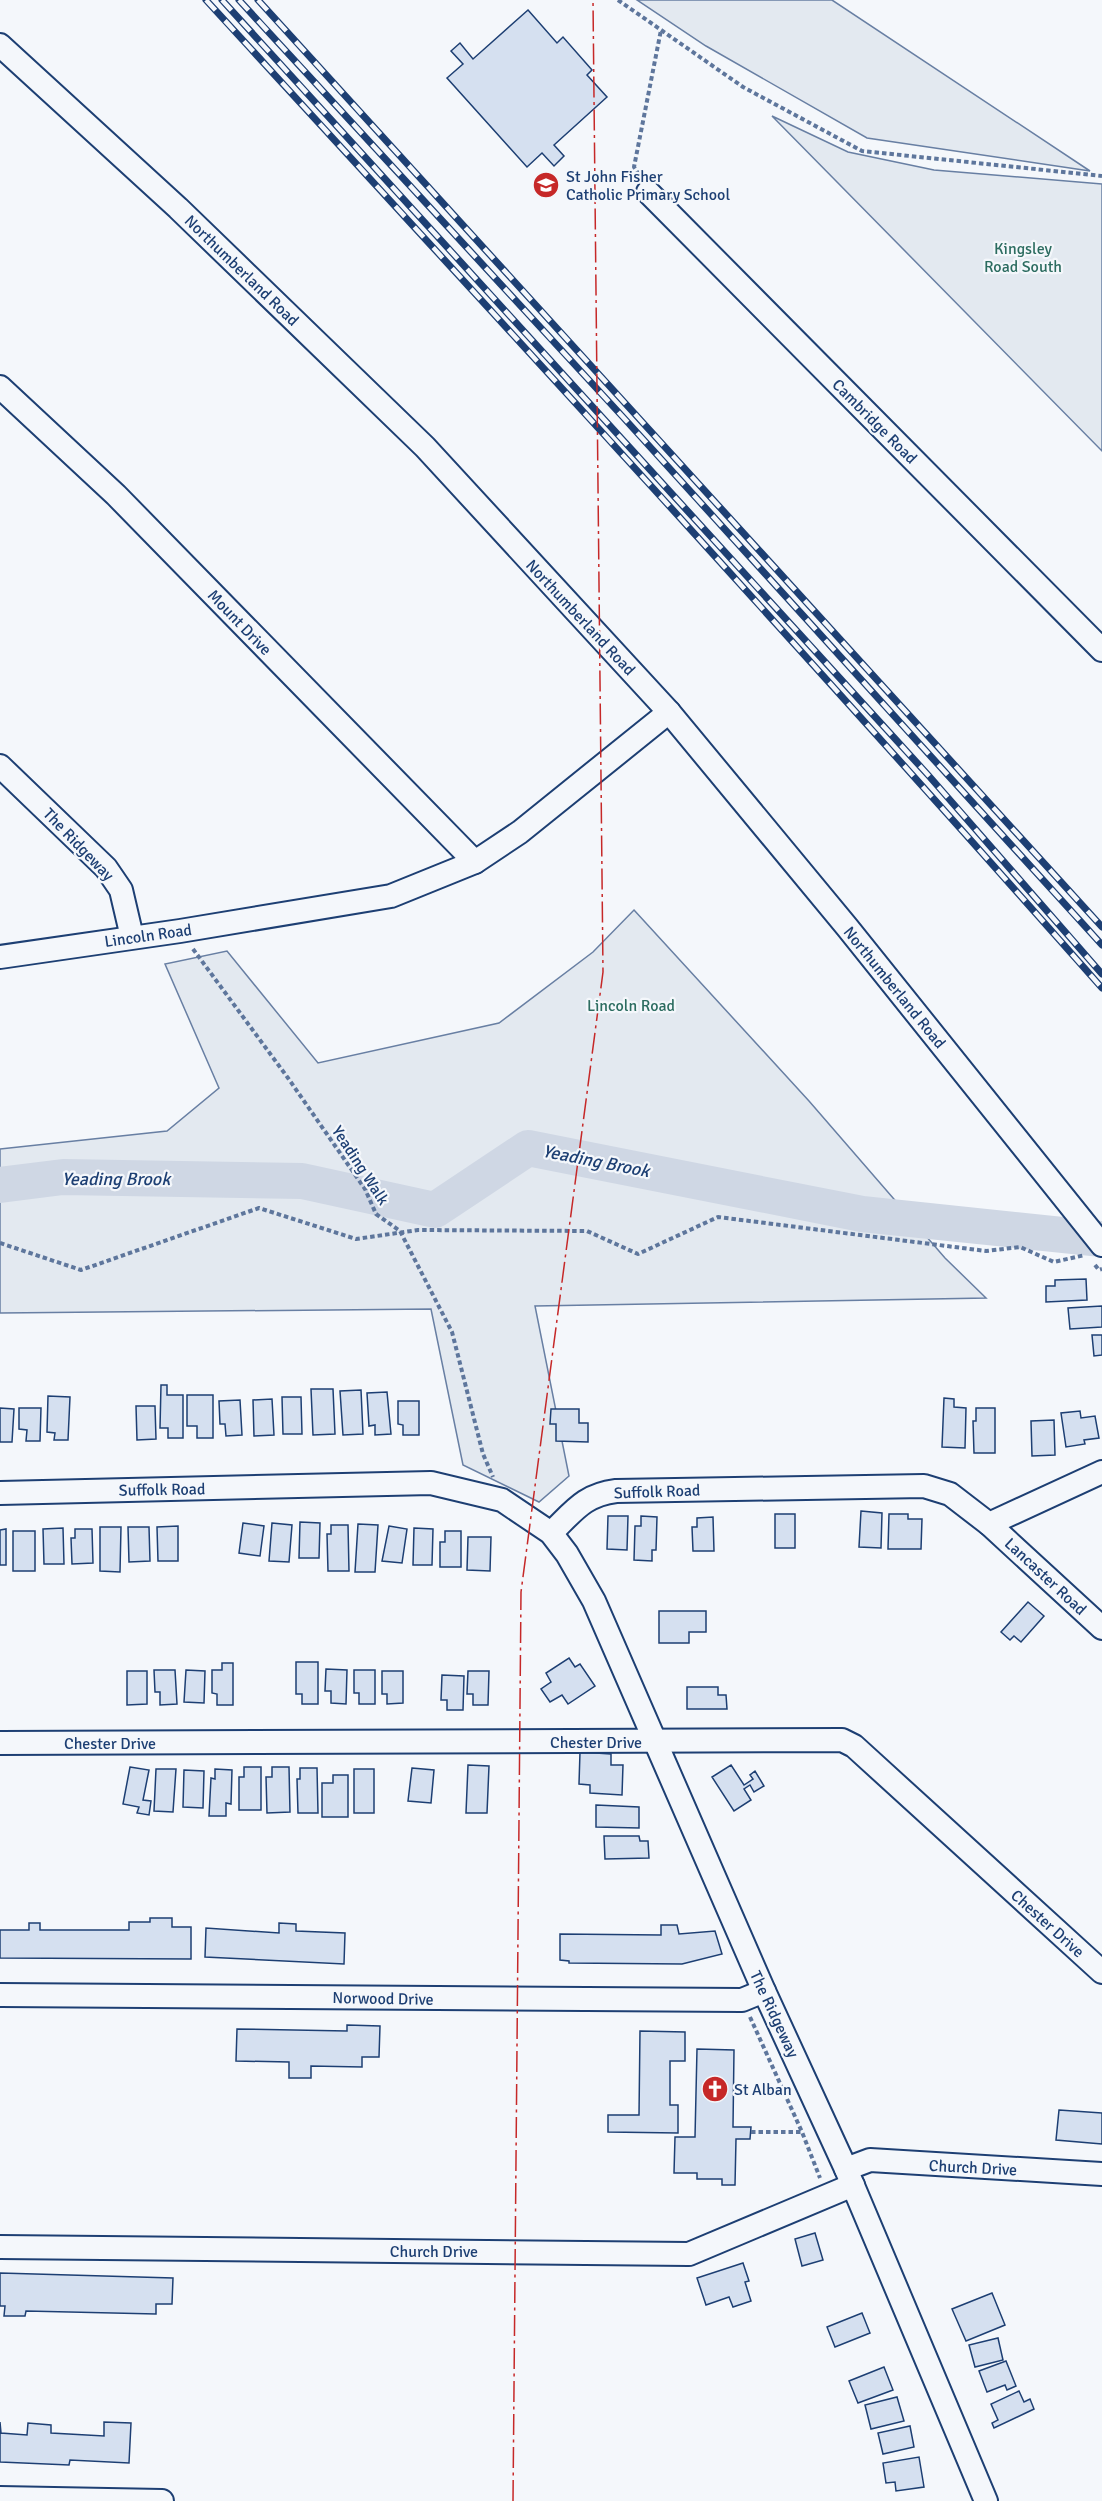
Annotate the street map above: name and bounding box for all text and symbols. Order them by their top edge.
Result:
place label: St John Fisher Catholic Primary School [566,167,730,205]
school or university icon: St John Fisher Catholic Primary School [531,170,561,200]
street label: Northumberland Road [180,211,303,330]
park label: Kingsley Road South [984,239,1062,277]
street label: Cambridge Road [828,375,921,468]
street label: Northumberland Road [521,556,639,680]
street label: Mount Drive [203,586,276,660]
street label: The Ridgeway [39,804,118,886]
street label: Lincoln Road [103,920,193,952]
street label: Northumberland Road [839,923,950,1053]
park label: Lincoln Road [587,996,675,1016]
street label: Yeading Walk [327,1122,393,1209]
water label: Yeading Brook [541,1140,653,1183]
water label: Yeading Brook [62,1168,172,1190]
street label: Suffolk Road [119,1479,205,1501]
street label: Suffolk Road [613,1480,701,1504]
street label: Lancaster Road [1000,1534,1090,1620]
street label: Chester Drive [550,1733,642,1753]
street label: Chester Drive [64,1734,156,1754]
street label: Chester Drive [1006,1886,1088,1962]
street label: The Ridgeway [745,1968,803,2062]
street label: Norwood Drive [332,1988,434,2010]
church icon: St Alban [700,2074,730,2104]
place label: St Alban [734,2080,792,2100]
street label: Church Drive [928,2156,1018,2180]
street label: Church Drive [390,2242,478,2262]

